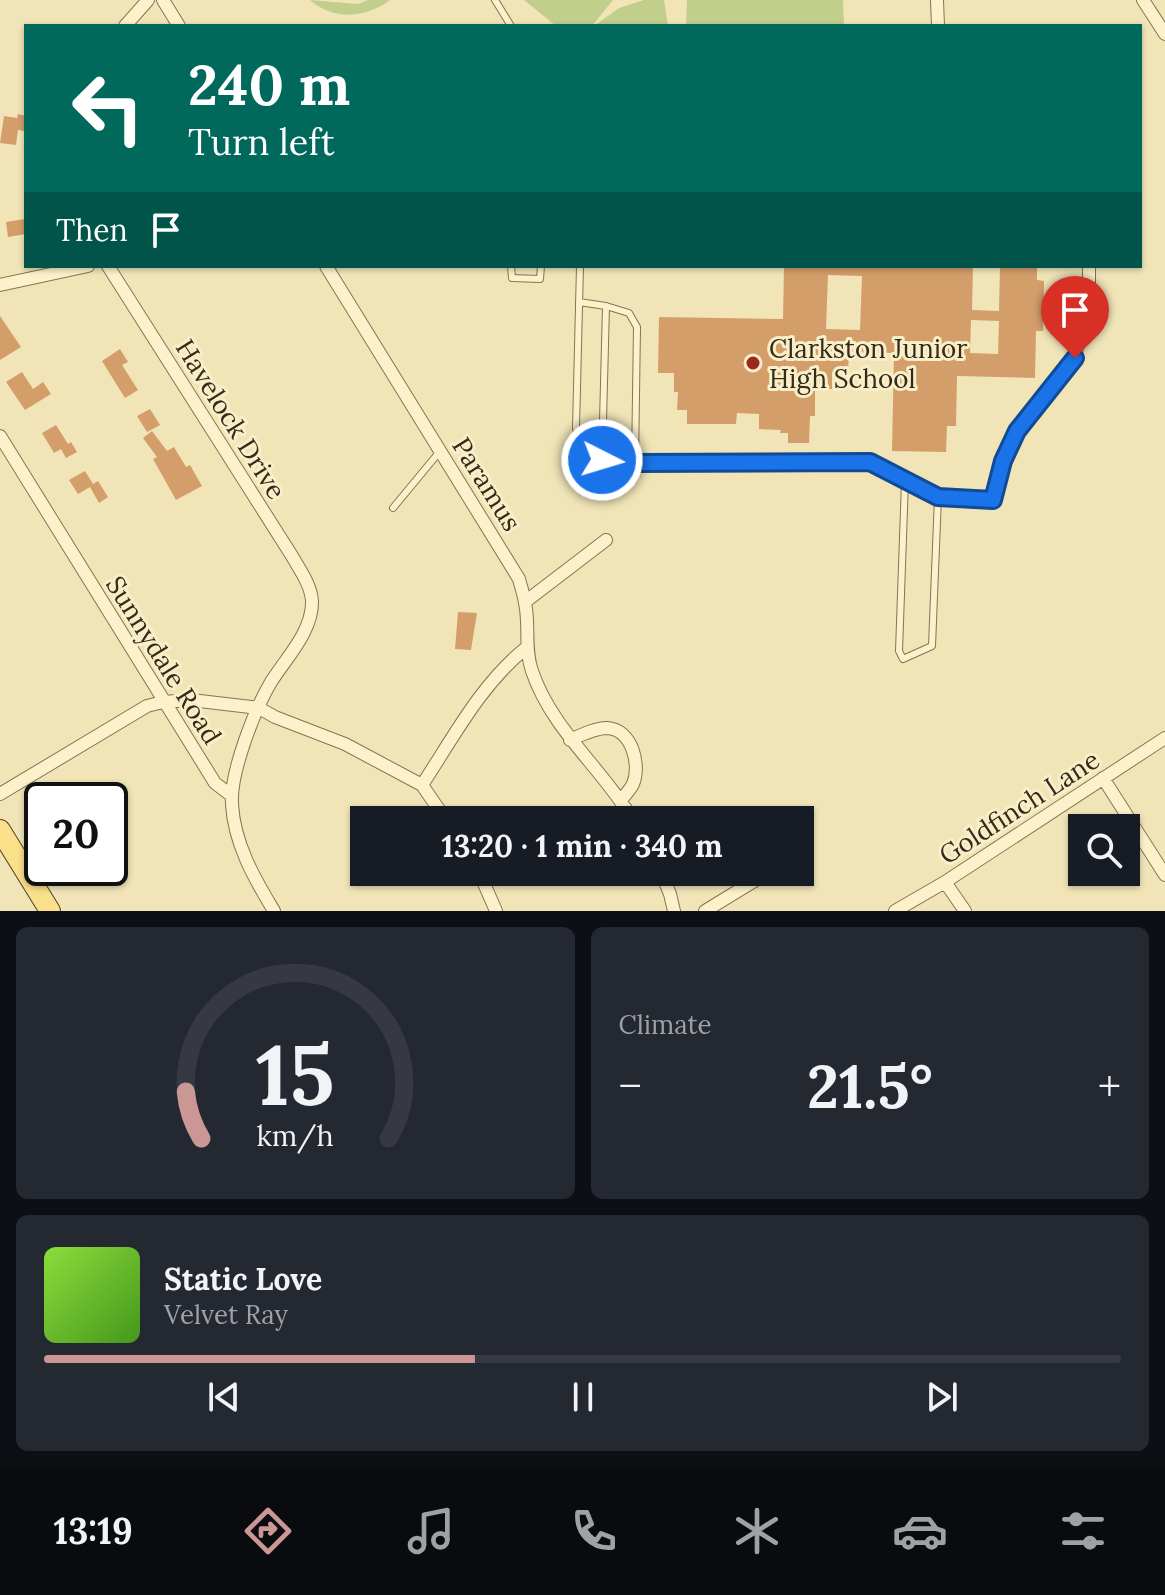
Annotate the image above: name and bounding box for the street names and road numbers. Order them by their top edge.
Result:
street label: Havelock Drive [169,333,293,505]
street label: Paramus [445,431,529,537]
street label: Sunnydale Road [99,570,229,750]
street label: Goldfinch Lane [933,743,1105,871]

